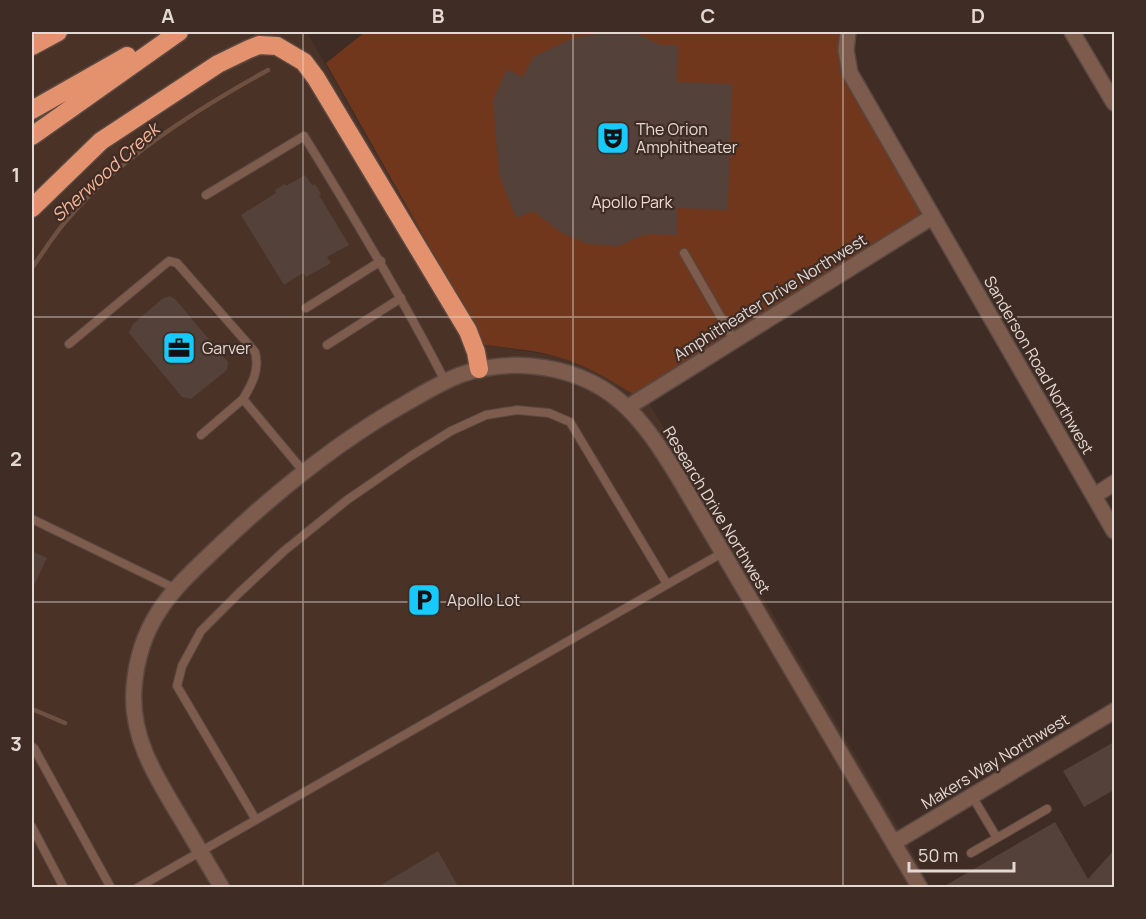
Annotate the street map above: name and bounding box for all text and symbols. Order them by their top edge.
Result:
text: A [161,2,175,29]
text: B [432,2,445,29]
text: C [701,2,715,29]
text: D [971,2,985,29]
water label: Sherwood Creek [46,115,166,227]
place label: The Orion Amphitheater [636,118,738,158]
theatre icon: The Orion Amphitheater [595,120,631,156]
text: 1 [12,161,20,188]
park label: Apollo Park [591,191,674,213]
street label: Amphitheater Drive Northwest [669,228,871,366]
street label: Sanderson Road Northwest [979,272,1099,458]
office icon: Garver [161,330,197,366]
place label: Garver [202,337,251,359]
street label: Research Drive Northwest [658,422,776,598]
text: 2 [10,445,22,472]
parking icon: Apollo Lot [406,582,442,618]
place label: Apollo Lot [447,589,520,611]
street label: Makers Way Northwest [917,708,1073,814]
text: 3 [10,730,22,757]
scale bar [909,835,1014,873]
text: 50 m [918,843,958,867]

